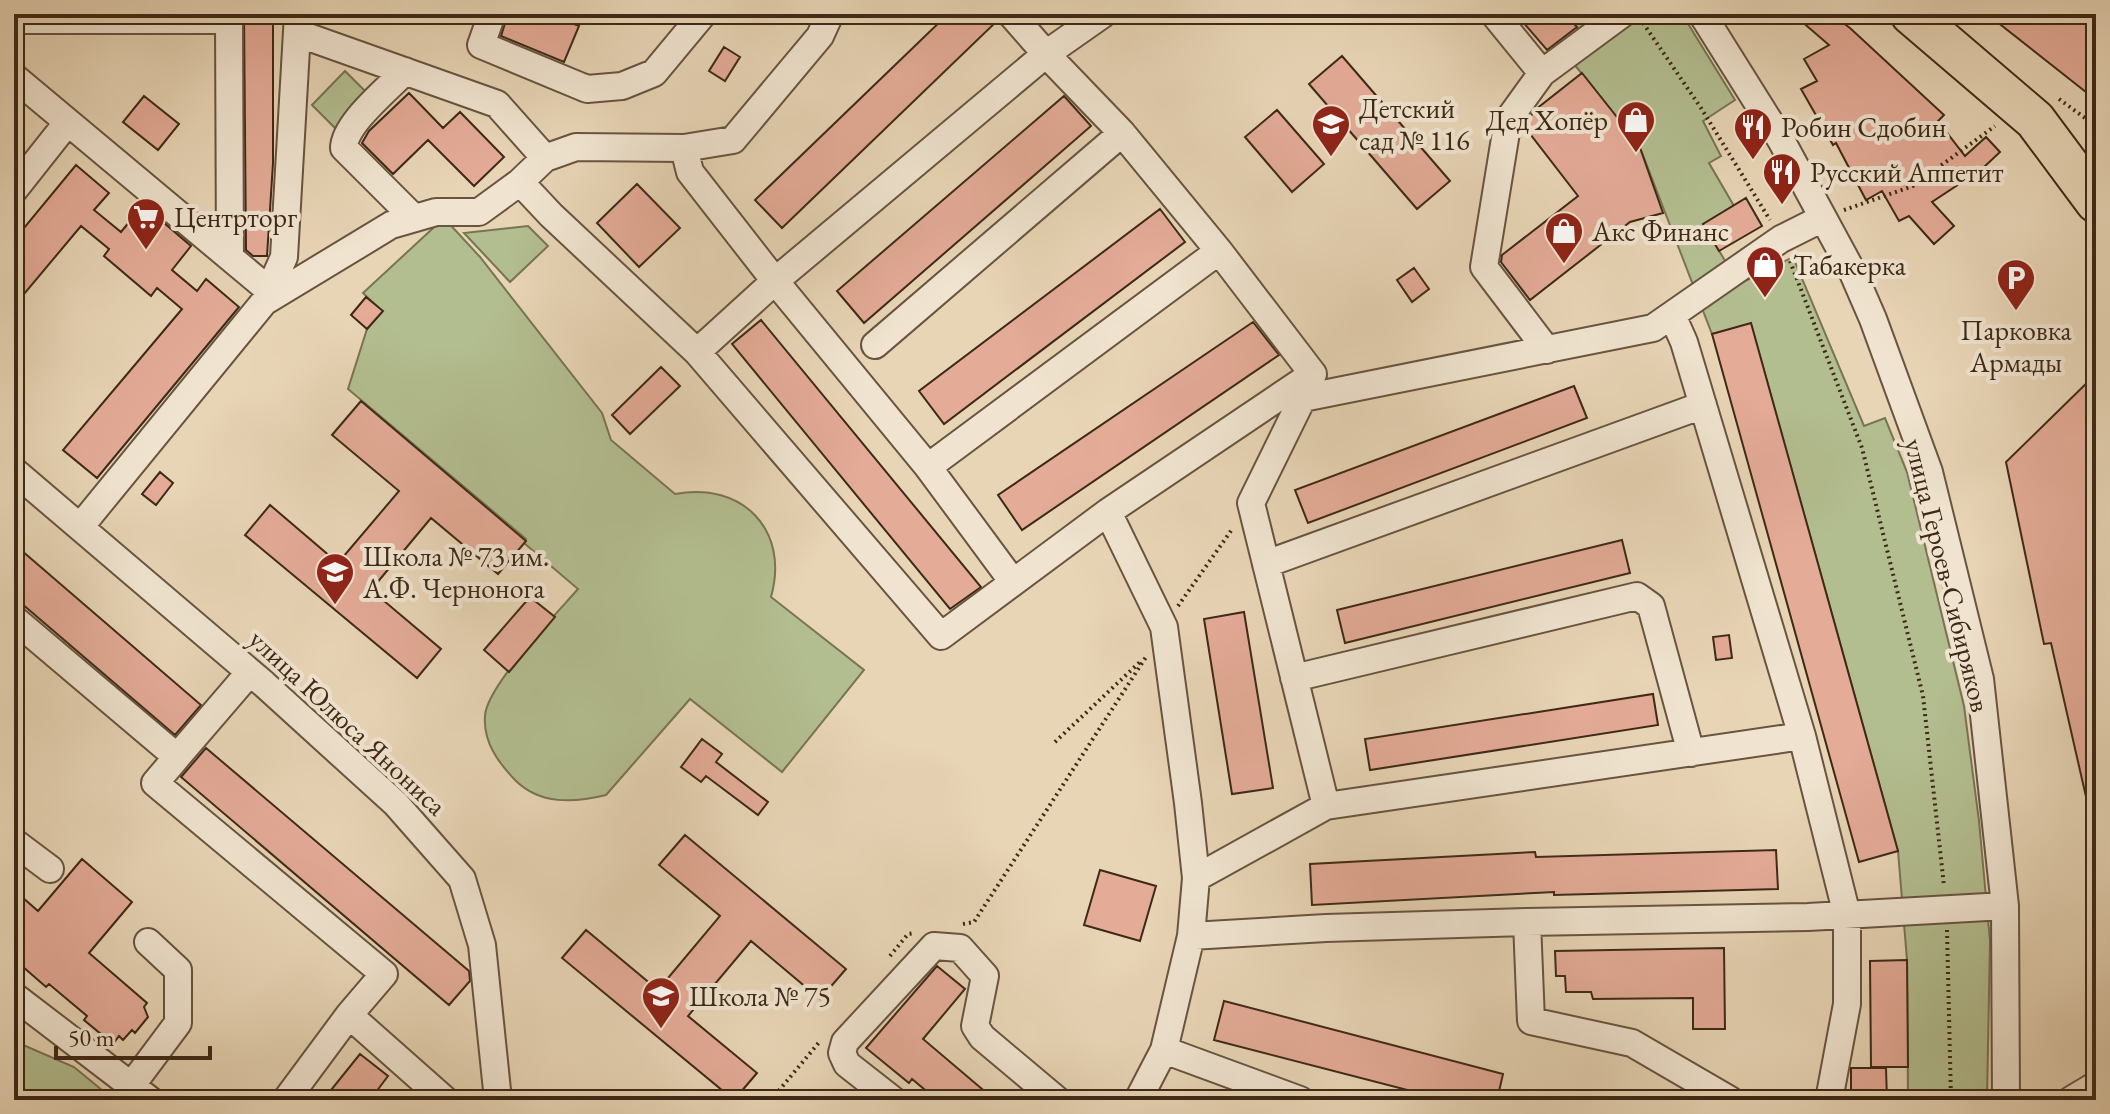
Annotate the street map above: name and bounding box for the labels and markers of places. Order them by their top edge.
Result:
place label: Детский сад № 116 [1359,90,1470,158]
shop icon: Дед Хопёр [1615,99,1657,154]
place label: Дед Хопёр [1486,102,1608,138]
school or university icon: Детский сад № 116 [1310,103,1352,158]
restaurant icon: Робин Сдобин [1732,106,1774,161]
place label: Робин Сдобин [1781,109,1946,145]
restaurant icon: Русский Аппетит [1761,151,1803,206]
place label: Русский Аппетит [1810,154,2004,190]
supermarket icon: Центрторг [125,196,167,251]
place label: Центрторг [174,199,297,235]
shop icon: Акс Финанс [1543,210,1585,265]
place label: Акс Финанс [1591,213,1729,249]
shop icon: Табакерка [1744,244,1786,299]
place label: Табакерка [1793,247,1907,283]
parking icon: Парковка Армады [1995,257,2037,312]
place label: Парковка Армады [1960,312,2073,380]
place label: Школа № 73 им. А.Ф. Чернонога [362,538,549,606]
school or university icon: Школа № 73 им. А.Ф. Чернонога [314,551,356,606]
school or university icon: Школа № 75 [640,975,682,1030]
place label: Школа № 75 [689,978,831,1014]

